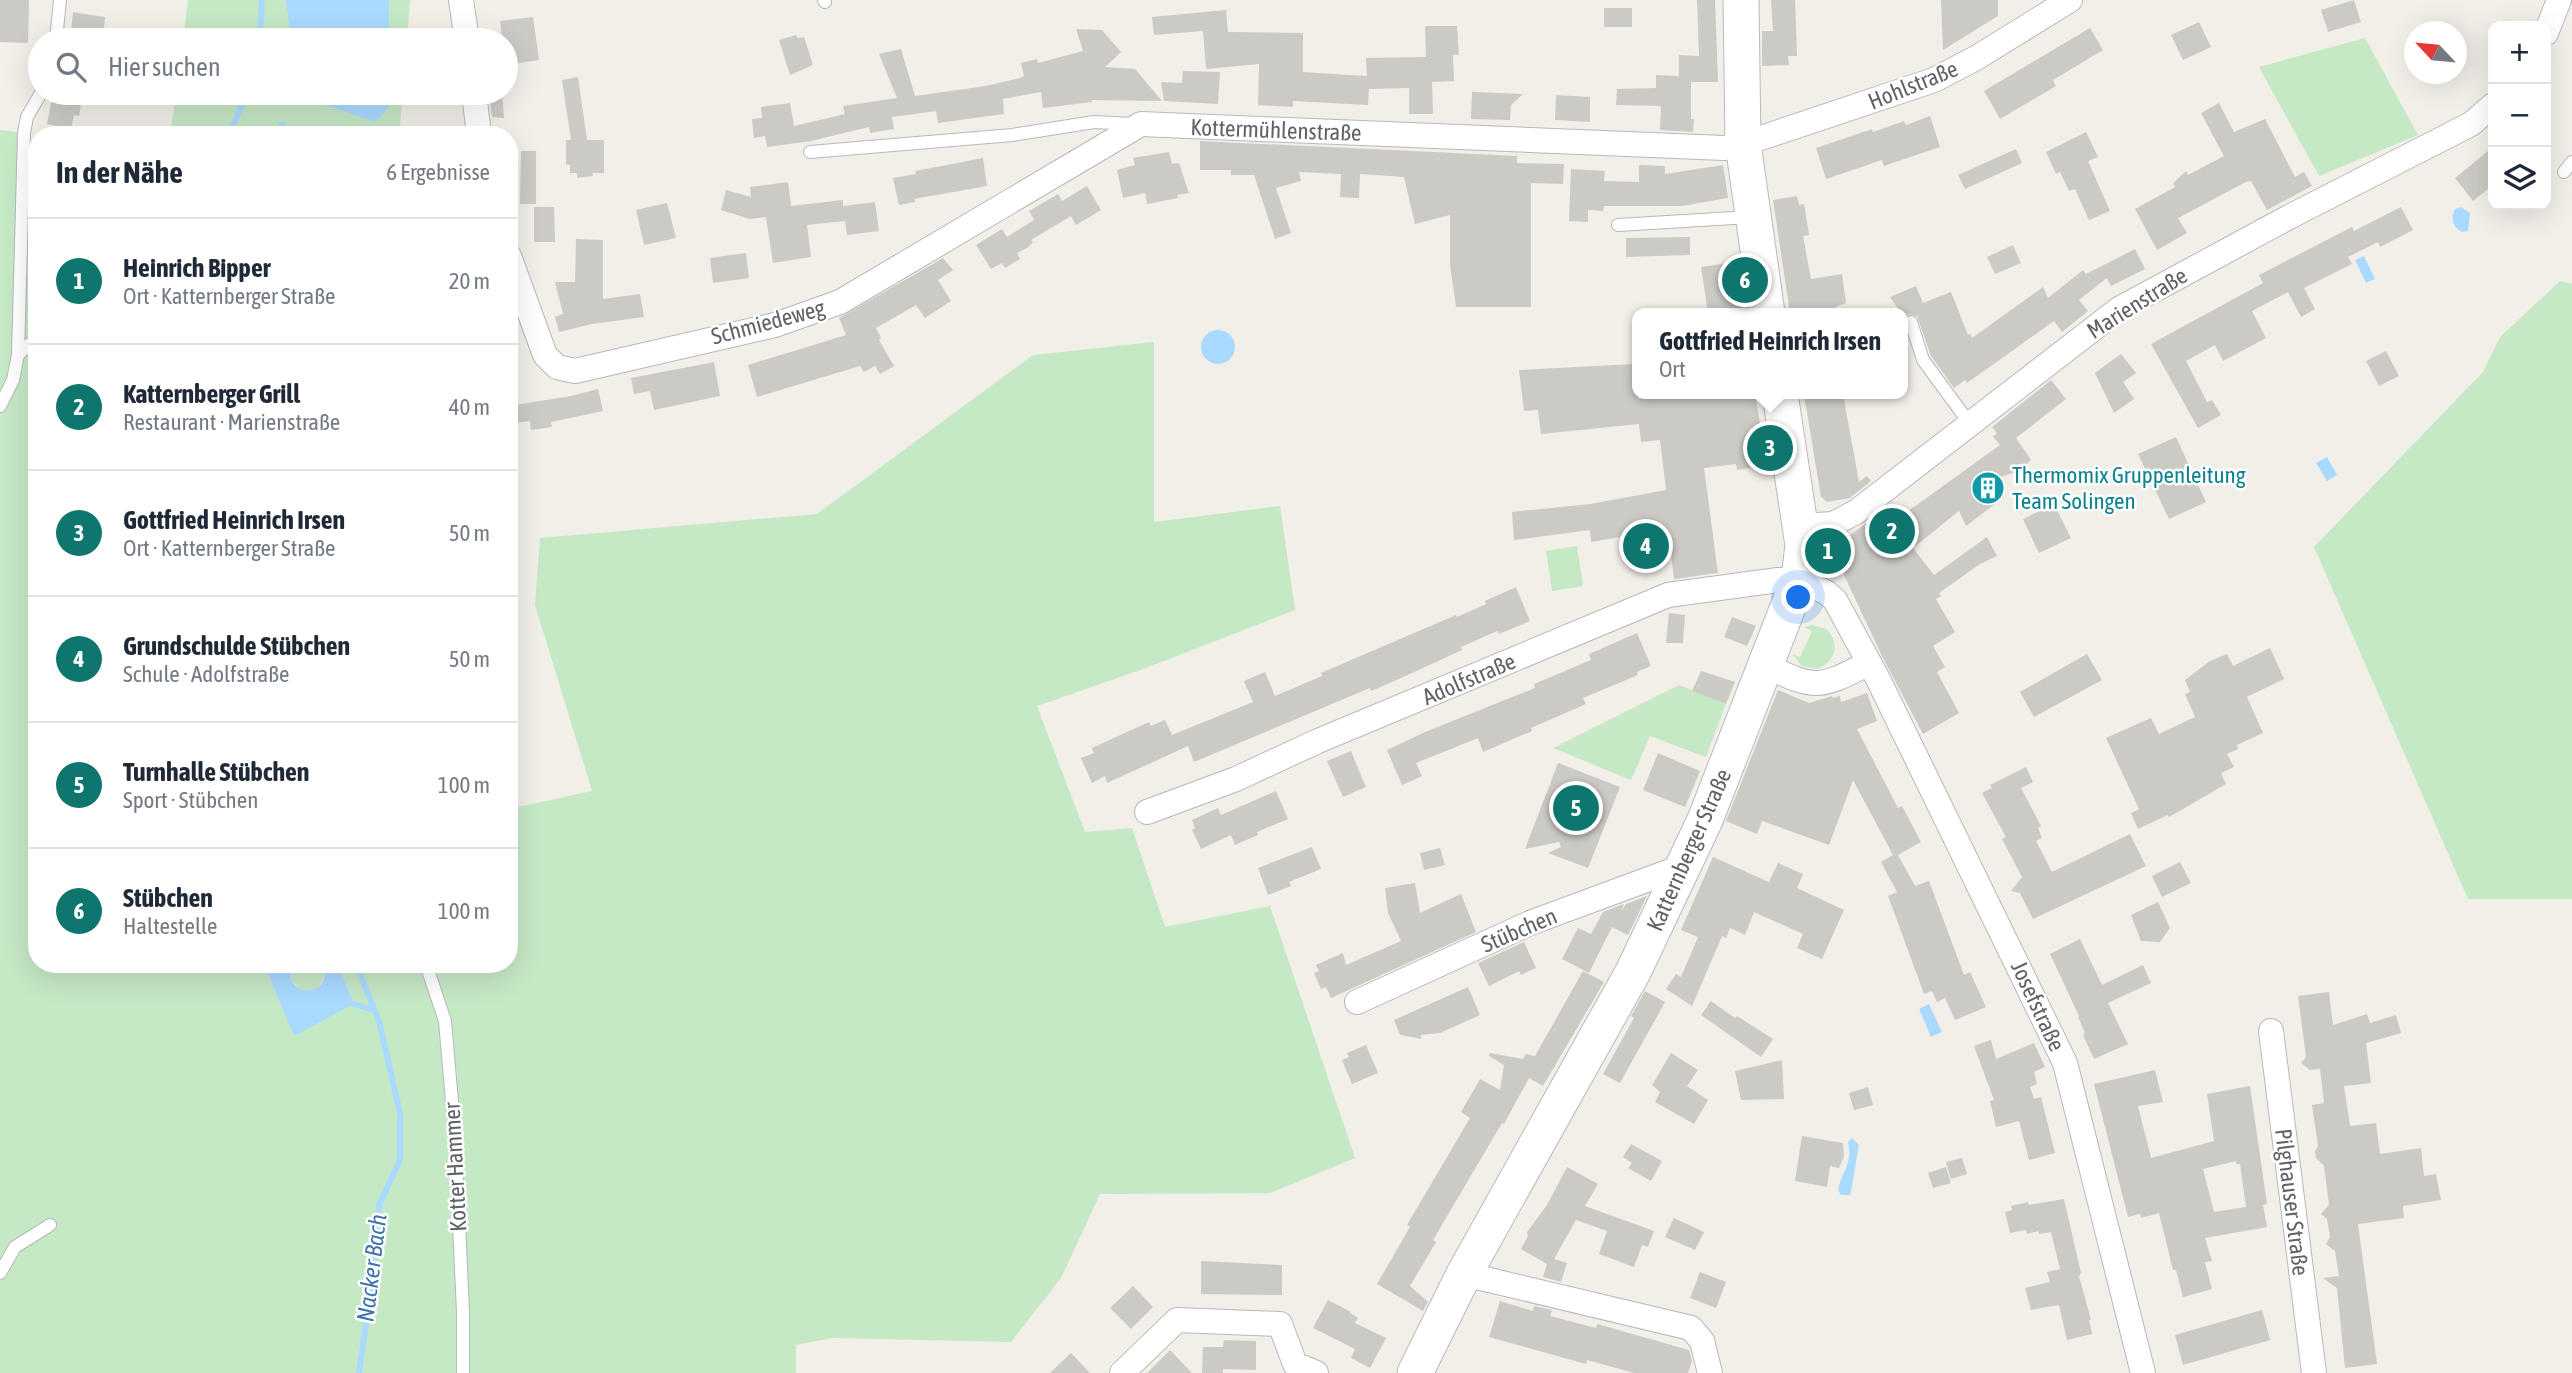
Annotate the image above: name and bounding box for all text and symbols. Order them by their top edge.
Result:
north arrow [2404,21,2467,84]
map controls [2488,21,2551,210]
button: + [2488,21,2551,84]
search box [28,28,518,105]
icon: search [52,48,90,86]
text: Hier suchen [108,52,221,82]
street label: Hohlstraße [1864,55,1962,115]
button: − [2488,84,2551,147]
street label: Kottermühlenstraße [1190,114,1362,146]
button: layers [2488,147,2551,210]
text: In der Nähe [56,155,183,189]
text: 6 Ergebnisse [386,159,490,185]
text: Heinrich Bipper [123,253,270,283]
pin: 6 [1722,254,1768,306]
street label: Marienstraße [2082,262,2192,344]
text: 1 [74,268,84,294]
text: 20 m [449,268,490,294]
text: Ort · Katternberger Straße [123,283,336,309]
street label: Schmiedeweg [708,294,828,350]
popup [1632,308,1908,399]
text: Gottfried Heinrich Irsen [1659,326,1881,356]
text: Ort [1659,356,1686,382]
text: Katternberger Grill [123,379,300,409]
text: 2 [74,394,84,420]
text: 40 m [449,394,490,420]
text: Restaurant · Marienstraße [123,409,340,435]
pin: 3 [1747,422,1793,474]
place label: Thermomix Gruppenleitung Team Solingen [2012,462,2246,514]
building icon: Thermomix Gruppenleitung Team Solingen [1969,469,2007,507]
text: Gottfried Heinrich Irsen [123,505,345,535]
pin: 2 [1869,505,1915,557]
text: 3 [74,520,84,546]
text: 50 m [449,520,490,546]
pin: 4 [1623,520,1669,572]
pin: 1 [1805,525,1851,577]
text: Ort · Katternberger Straße [123,535,336,561]
your location [1781,580,1815,614]
text: Grundschulde Stübchen [123,631,350,661]
text: 4 [74,646,84,672]
text: 50 m [449,646,490,672]
street label: Adolfstraße [1419,648,1519,710]
text: Schule · Adolfstraße [123,661,289,687]
text: Turnhalle Stübchen [123,757,309,787]
street label: Katternberger Straße [1642,765,1736,935]
text: 5 [74,772,84,798]
text: 100 m [438,772,490,798]
pin: 5 [1553,782,1599,834]
text: Sport · Stübchen [123,787,258,813]
text: Stübchen [123,883,213,913]
text: 6 [74,898,84,924]
text: 100 m [438,898,490,924]
street label: Stübchen [1477,902,1561,958]
text: Haltestelle [123,913,217,939]
street label: Josefstraße [2006,957,2070,1055]
street label: Kotter Hammer [439,1100,471,1232]
street label: Pilghauser Straße [2270,1127,2314,1277]
water label: Nacker Bach [351,1212,392,1323]

